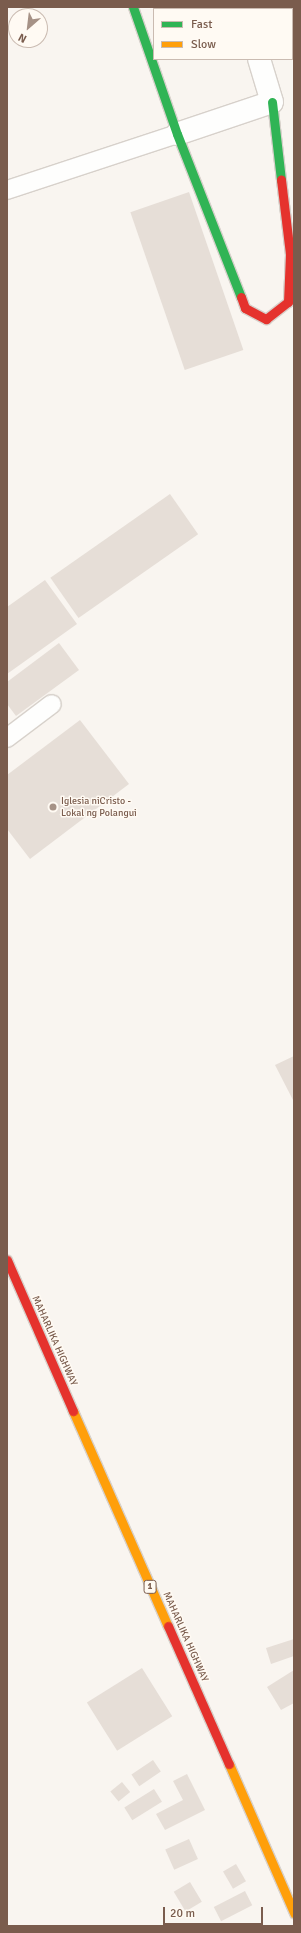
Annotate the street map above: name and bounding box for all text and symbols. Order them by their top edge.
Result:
north arrow [8,8,48,48]
legend [153,8,293,60]
text: Fast [191,17,212,32]
text: N [16,31,29,46]
text: Slow [191,37,216,52]
place label: Iglesia niCristo - Lokal ng Polangui [61,795,137,818]
marker: Iglesia niCristo - Lokal ng Polangui [48,802,58,812]
street label: MAHARLIKA HIGHWAY [29,1294,79,1388]
road number: 1 [143,1580,157,1594]
street label: MAHARLIKA HIGHWAY [160,1590,210,1684]
scale bar [165,1899,265,1925]
text: 20 m [170,1906,195,1921]

